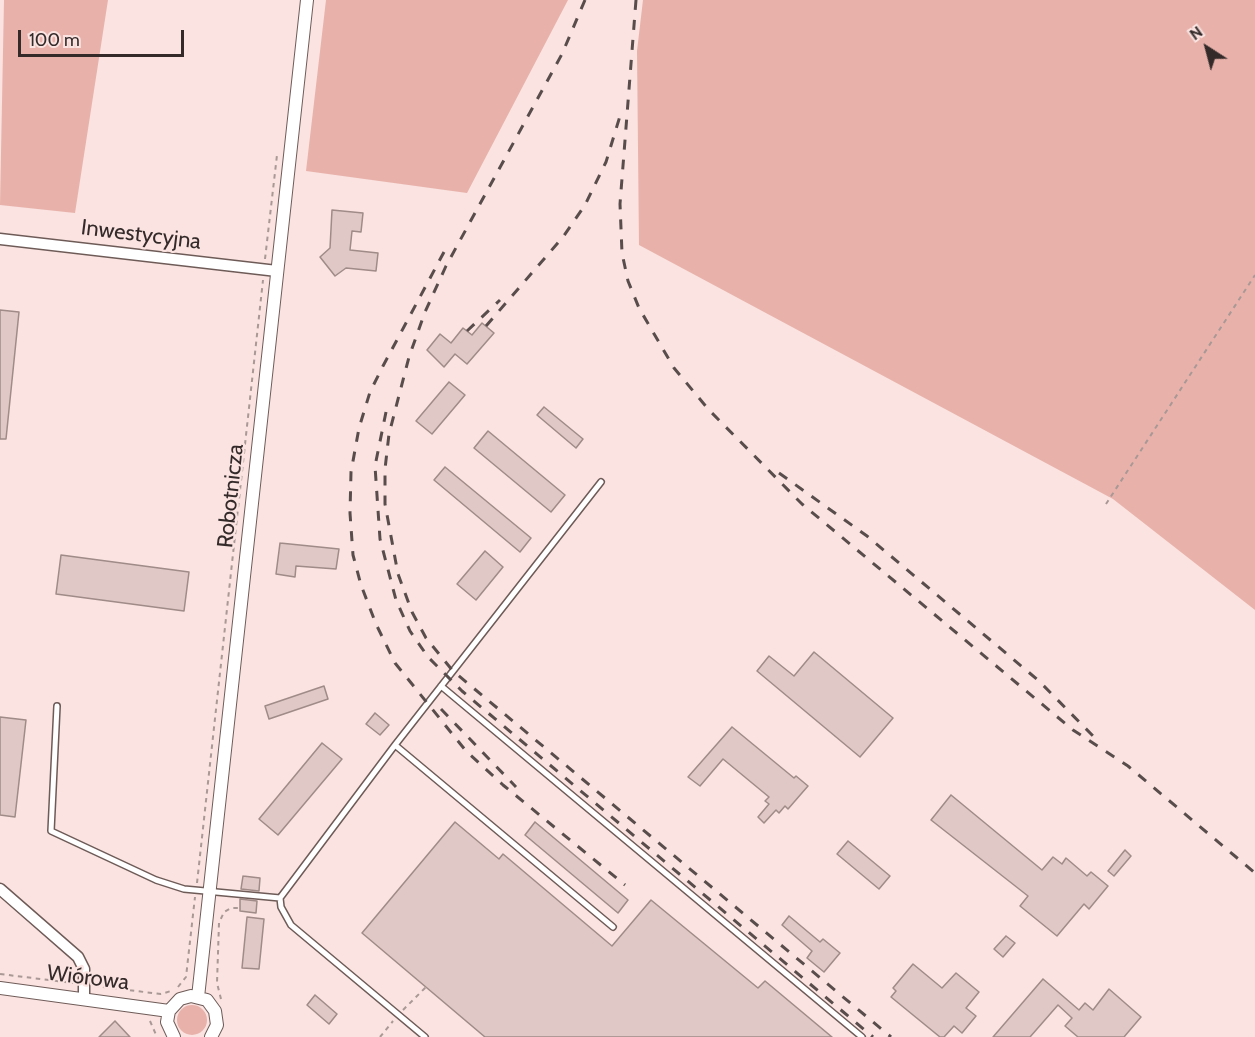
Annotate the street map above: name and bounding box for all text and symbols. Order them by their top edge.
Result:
scale bar [21,18,188,56]
north arrow [1177,18,1237,78]
text: N [1186,22,1206,44]
text: 100 m [29,29,80,51]
street label: Inwestycyjna [80,215,202,255]
street label: Robotnicza [212,443,250,549]
street label: Wiórowa [45,960,131,996]

